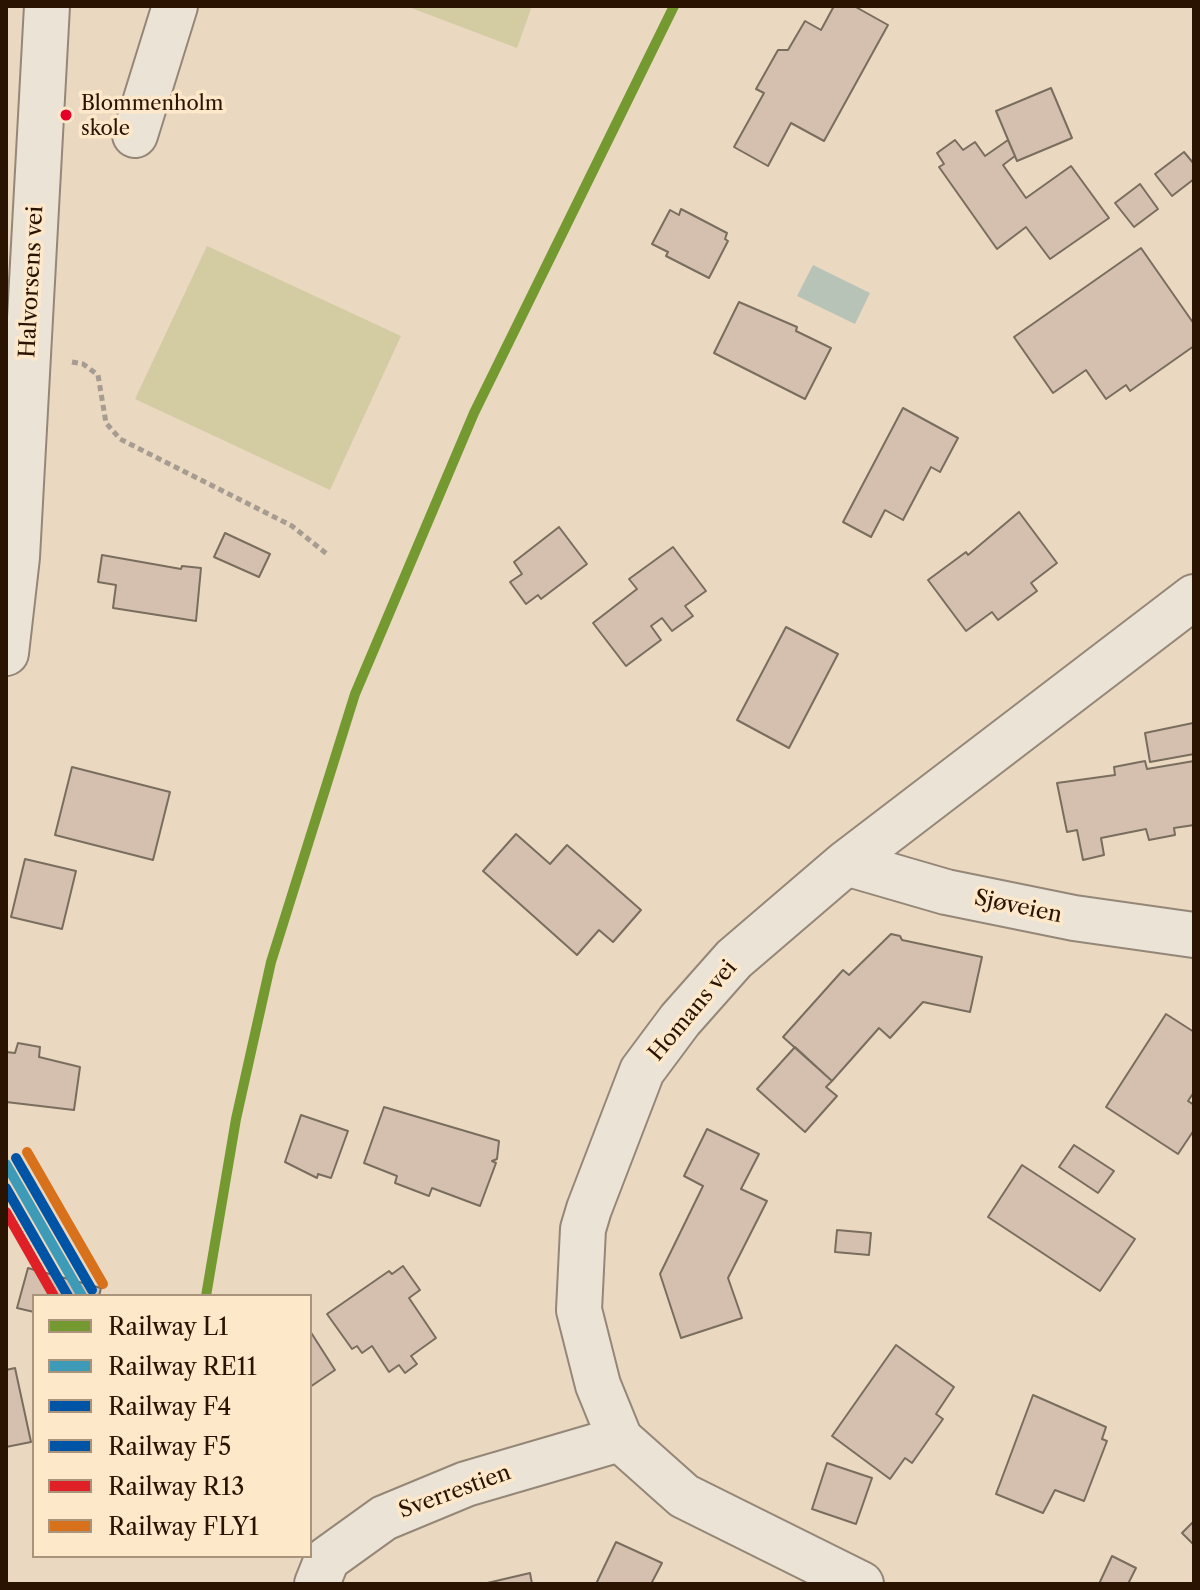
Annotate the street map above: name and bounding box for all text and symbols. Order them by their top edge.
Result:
place label: Blommenholm skole [81,92,223,139]
marker: Blommenholm skole [58,107,74,123]
street label: Halvorsens vei [15,205,49,359]
street label: Sjøveien [972,885,1064,929]
street label: Homans vei [643,955,743,1067]
legend [32,1294,312,1558]
text: Railway L1 [108,1312,228,1341]
text: Railway RE11 [108,1352,257,1381]
text: Railway F4 [108,1392,231,1421]
text: Railway F5 [108,1432,231,1461]
street label: Sverrestien [395,1460,515,1524]
text: Railway R13 [108,1472,244,1501]
text: Railway FLY1 [108,1512,259,1541]

